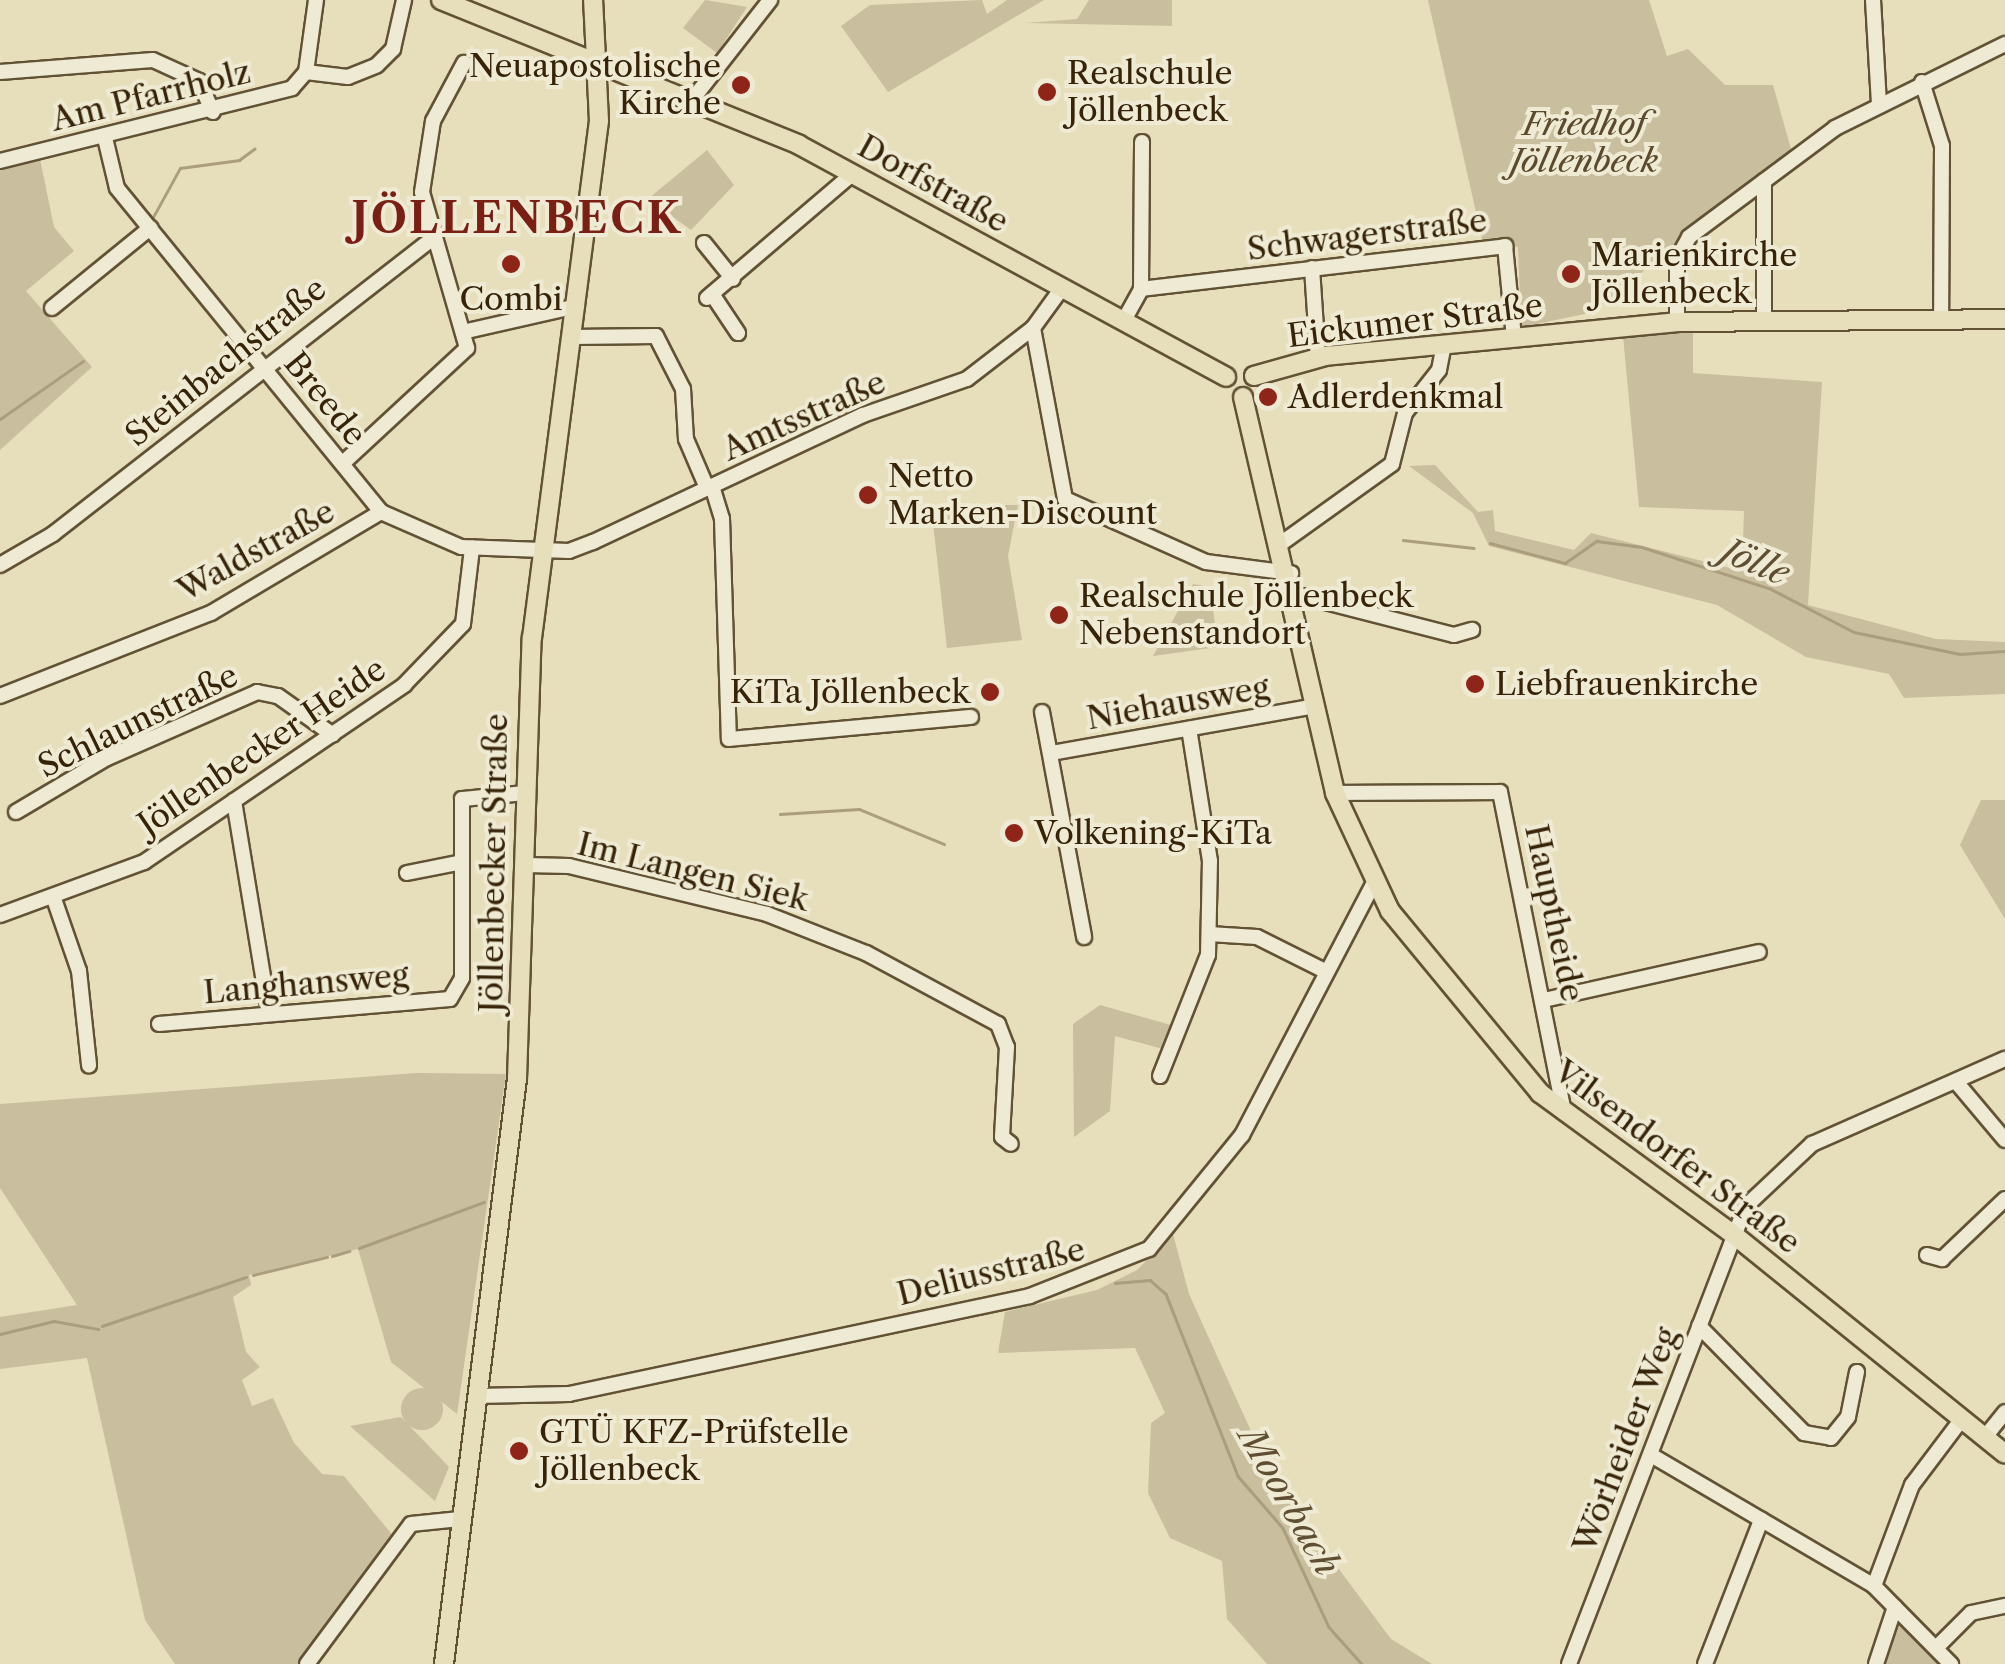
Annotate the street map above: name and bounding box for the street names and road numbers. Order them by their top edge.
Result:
street label: Am Pfarrholz [47,53,255,139]
street label: Dorfstraße [851,127,1015,241]
street label: Schwagerstraße [1245,201,1489,269]
street label: Steinbachstraße [118,269,334,455]
street label: Eickumer Straße [1285,286,1545,356]
street label: Breede [276,345,374,453]
street label: Amtsstraße [717,363,891,469]
street label: Waldstraße [171,492,341,610]
street label: Jöllenbecker Heide [131,650,393,844]
street label: Schlaunstraße [32,656,244,786]
street label: Niehausweg [1084,668,1272,738]
street label: Jöllenbecker Straße [472,713,516,1013]
street label: Hauptheide [1517,821,1591,1005]
street label: Im Langen Siek [573,825,813,919]
street label: Langhansweg [202,956,410,1012]
street label: Vilsendorfer Straße [1546,1052,1808,1262]
street label: Deliusstraße [893,1230,1089,1314]
street label: Wörheider Weg [1565,1321,1687,1559]

